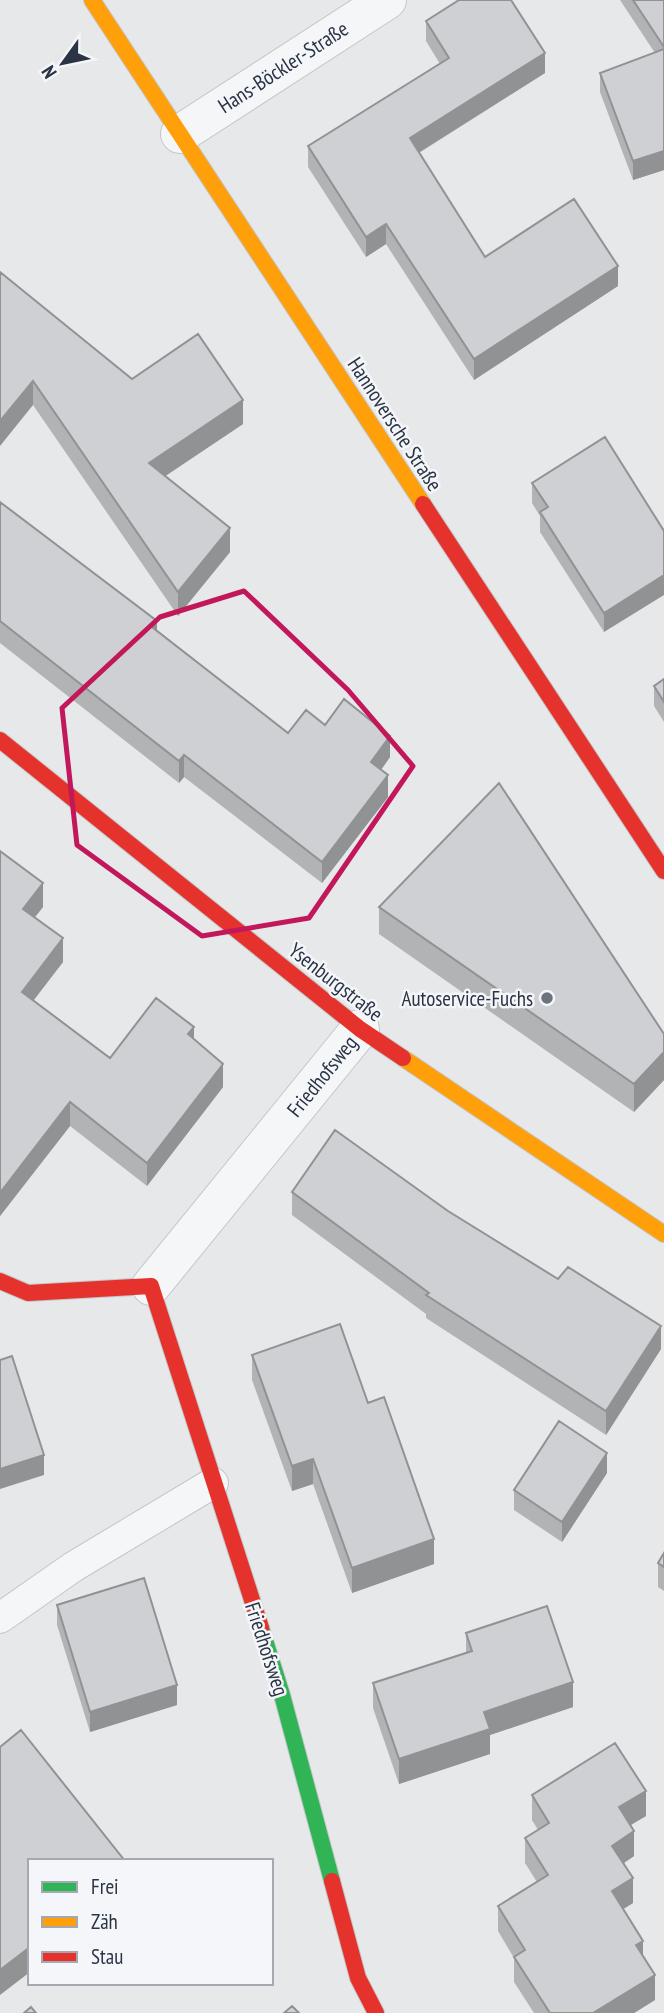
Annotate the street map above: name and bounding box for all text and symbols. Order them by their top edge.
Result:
street label: Hans-Böckler-Straße [213,15,353,119]
north arrow [28,28,98,98]
text: N [36,61,62,83]
street label: Hannoversche Straße [342,352,448,496]
street label: Ysenburgstraße [283,937,389,1027]
place label: Autoservice-Fuchs [402,985,533,1012]
marker: Autoservice-Fuchs [539,990,555,1006]
street label: Friedhofsweg [281,1030,363,1122]
street label: Friedhofsweg [239,1599,295,1699]
legend [28,1859,273,1985]
text: Frei [91,1873,119,1900]
text: Zäh [91,1908,118,1935]
text: Stau [91,1943,123,1970]

